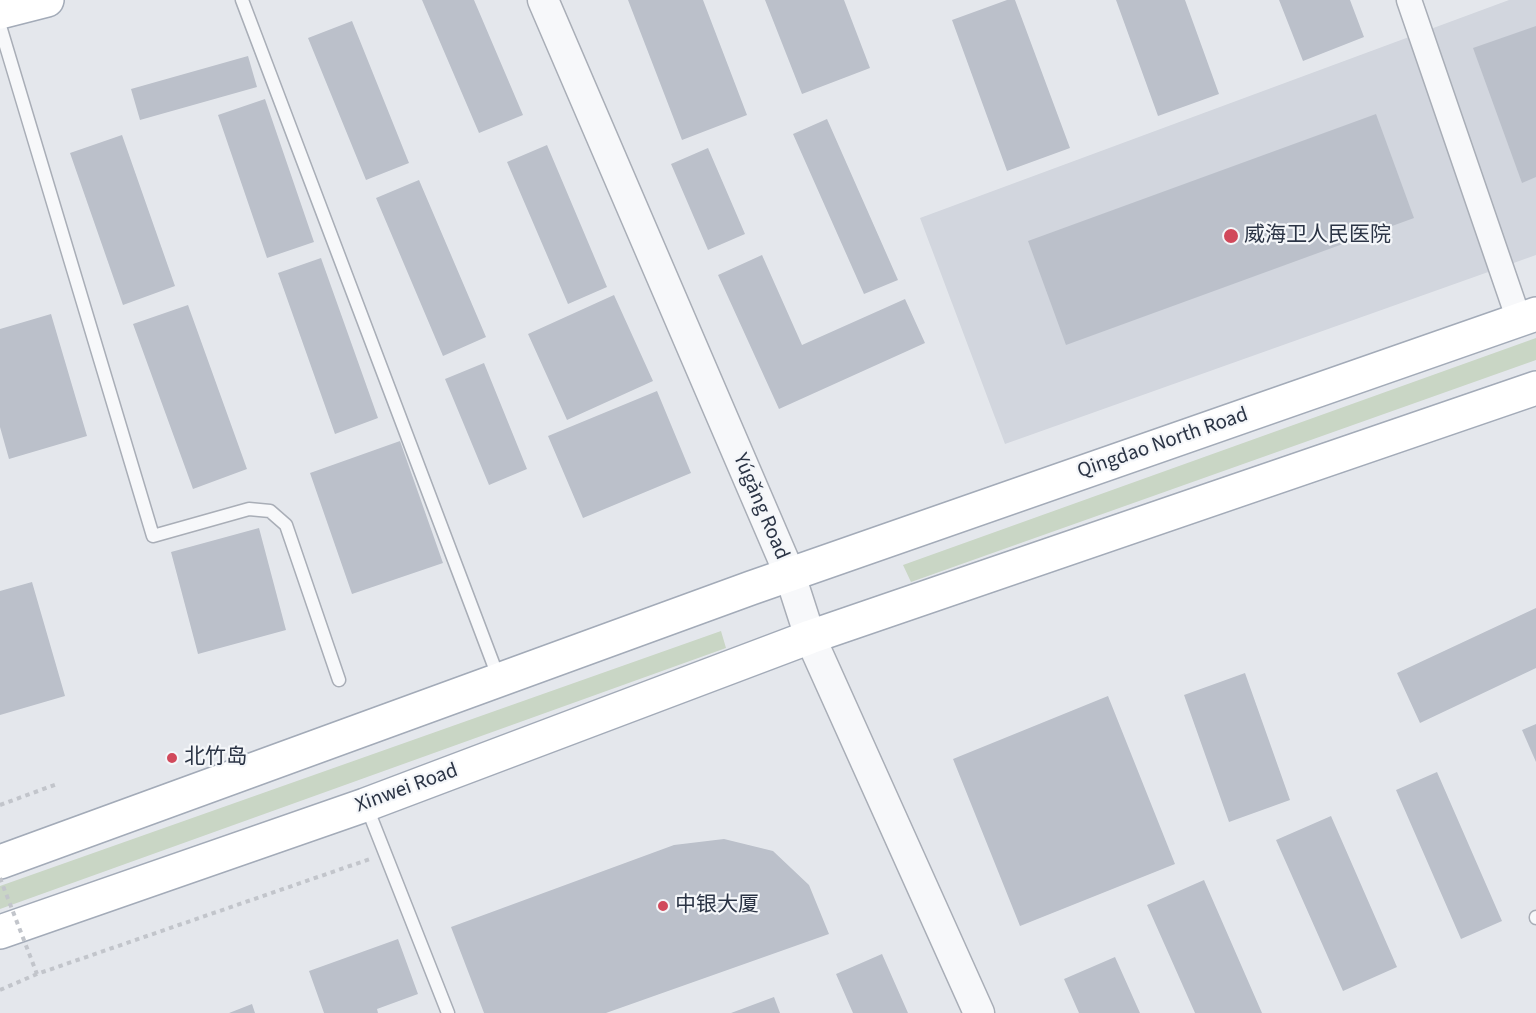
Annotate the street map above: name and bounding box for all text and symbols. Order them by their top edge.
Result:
place label: 威海卫人民医院 [1244,223,1391,249]
marker: 威海卫人民医院 [1222,227,1240,245]
street label: Qingdao North Road [1074,403,1252,485]
street label: Yúgǎng Road [726,450,794,564]
place label: 北竹岛 [184,745,247,771]
marker: 北竹岛 [165,751,179,765]
street label: Xinwei Road [352,759,462,819]
place label: 中银大厦 [675,893,759,919]
marker: 中银大厦 [656,899,670,913]

